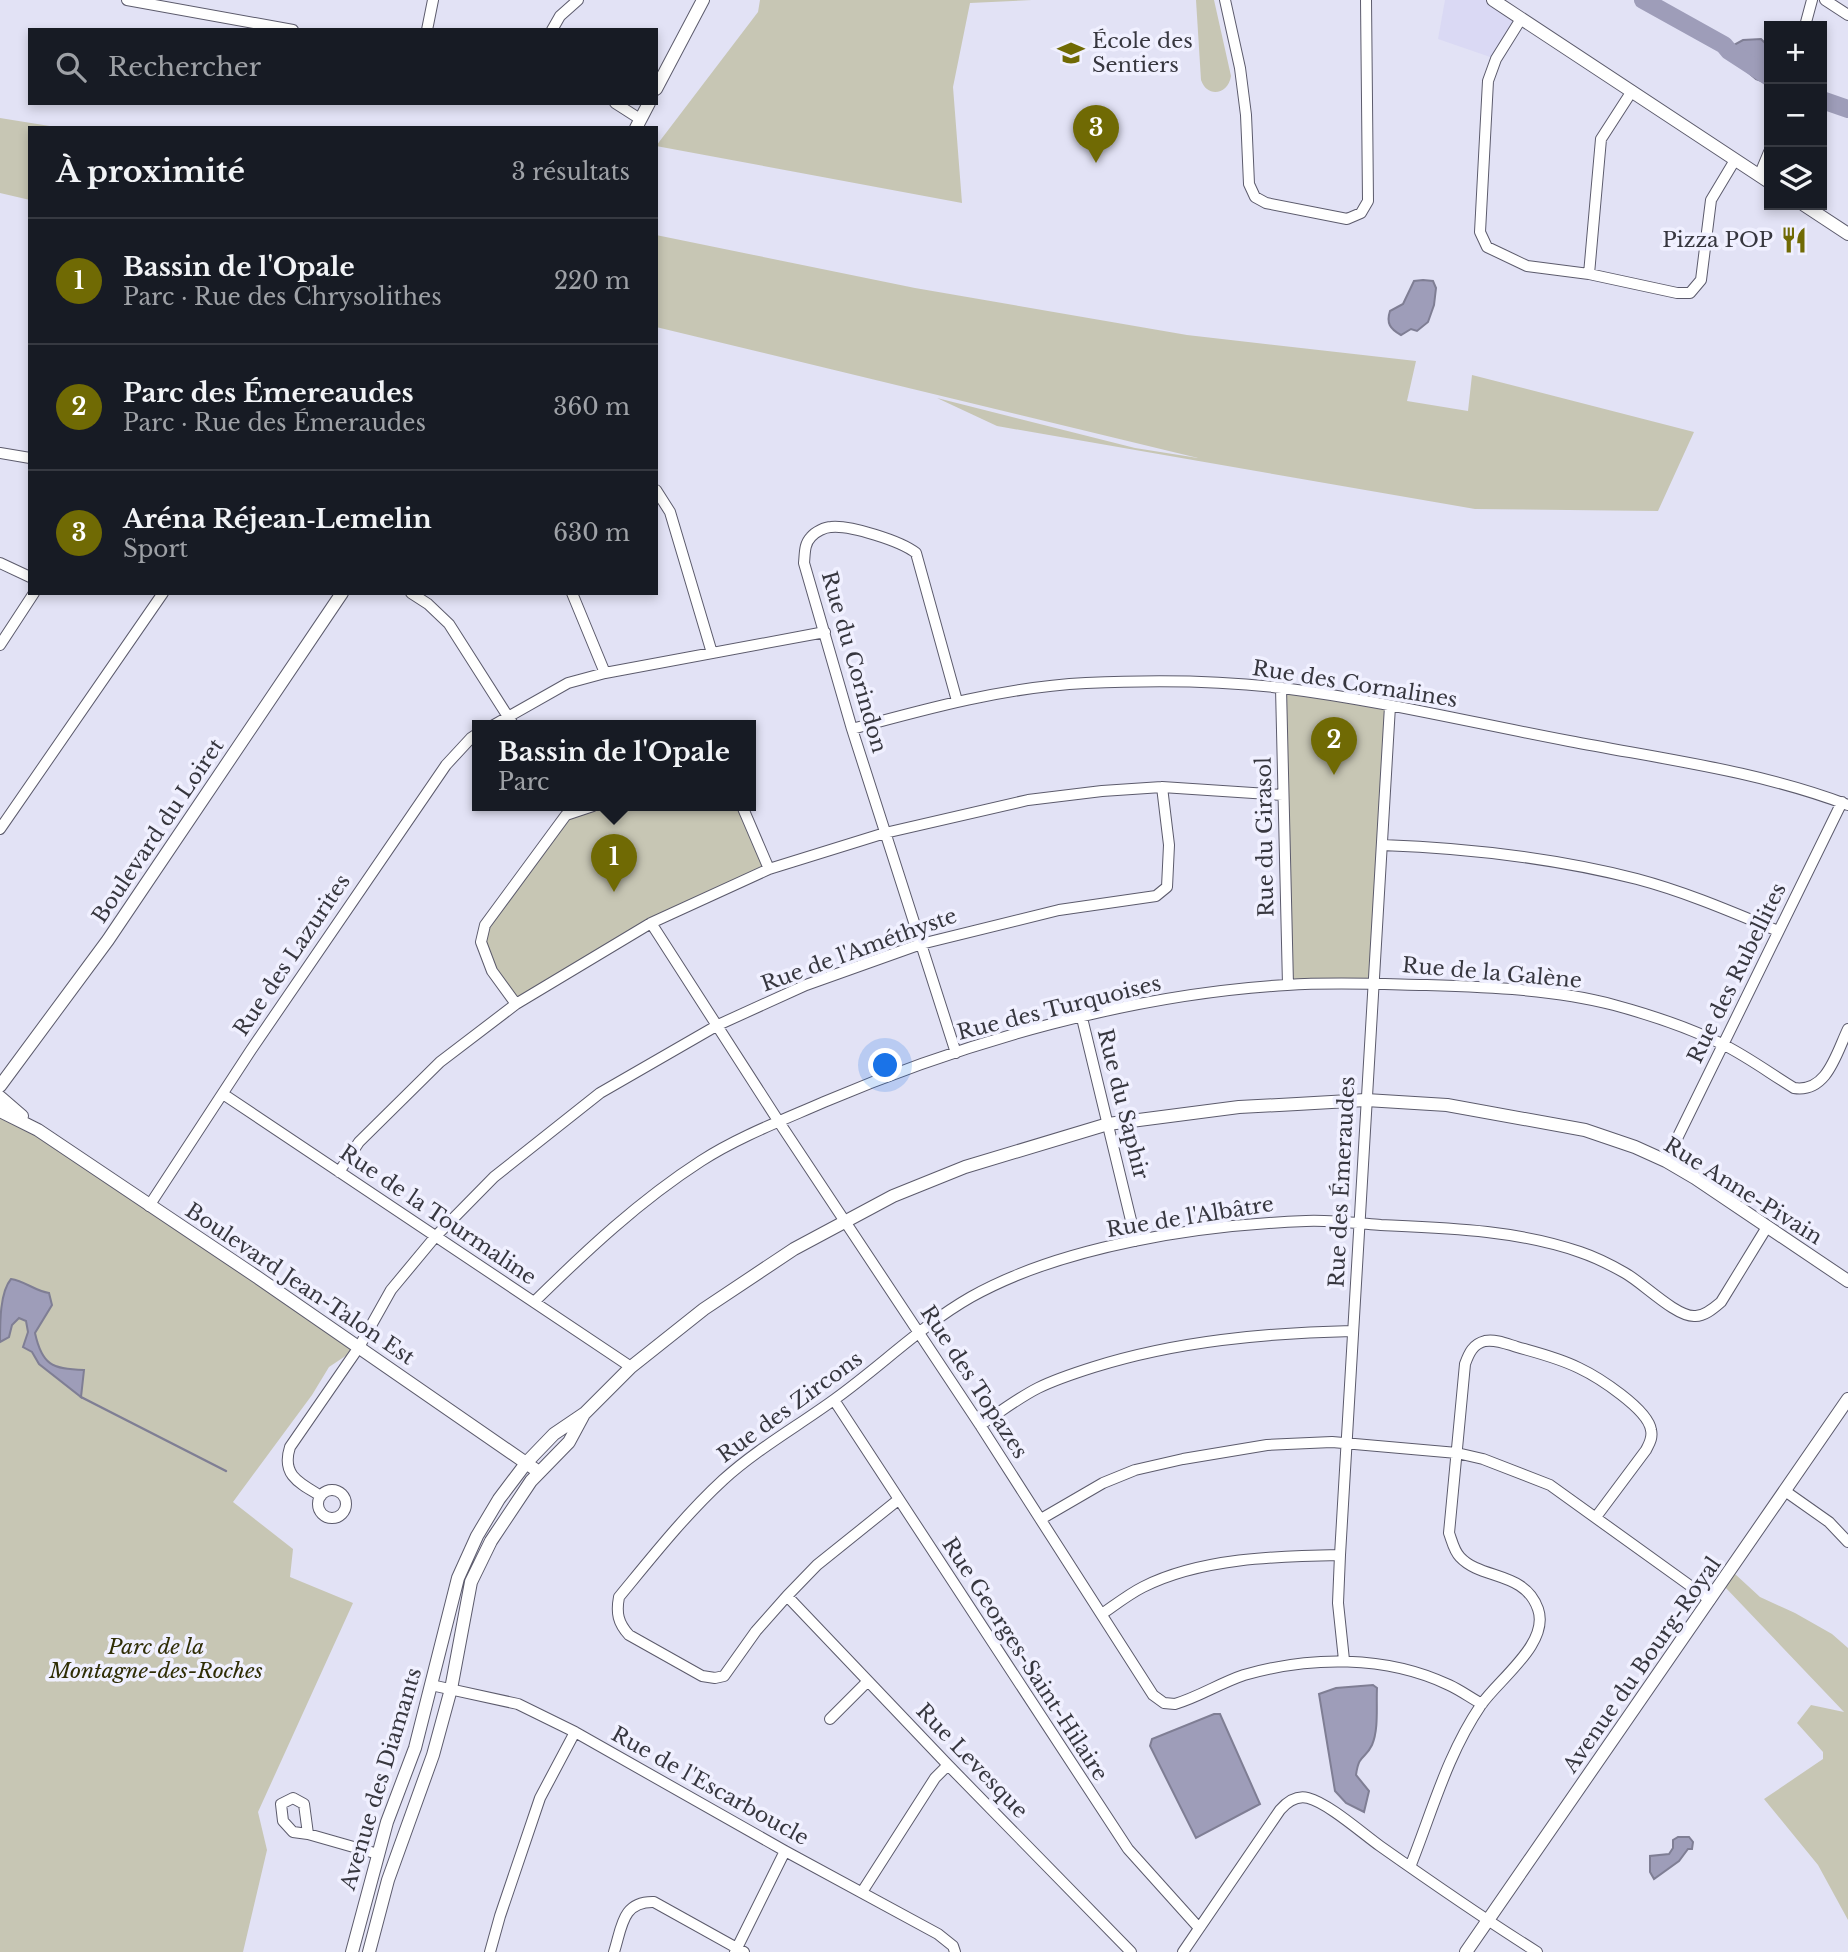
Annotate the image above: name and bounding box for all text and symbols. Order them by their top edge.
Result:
map controls [1764,21,1827,210]
button: + [1764,21,1827,84]
search box [28,28,658,105]
place label: École des Sentiers [1092,28,1193,78]
school or university icon: École des Sentiers [1056,38,1086,68]
icon: search [52,48,90,86]
text: Rechercher [108,51,261,83]
button: − [1764,84,1827,147]
pin: 3 [1073,105,1119,163]
button: layers [1764,147,1827,210]
text: À proximité [56,153,245,190]
text: 3 résultats [511,158,630,186]
restaurant icon: Pizza POP [1779,225,1809,255]
place label: Pizza POP [1662,227,1773,253]
text: Bassin de l'Opale [123,251,355,283]
text: 1 [74,267,84,295]
text: 220 m [554,267,630,295]
text: Parc · Rue des Chrysolithes [123,283,442,311]
text: Parc des Émereaudes [123,377,414,409]
text: 2 [72,393,86,421]
text: 360 m [553,393,630,421]
text: Parc · Rue des Émeraudes [123,409,426,437]
text: Aréna Réjean‑Lemelin [123,503,432,535]
text: 3 [72,519,86,547]
text: 630 m [553,519,630,547]
text: Sport [123,535,188,563]
street label: Rue du Corindon [816,568,892,756]
street label: Rue des Cornalines [1251,655,1459,713]
pin: 2 [1311,717,1357,775]
popup [472,720,756,811]
street label: Boulevard du Loiret [87,734,229,928]
text: Bassin de l'Opale [498,736,730,768]
street label: Rue du Girasol [1251,757,1279,917]
text: Parc [498,768,549,796]
pin: 1 [591,834,637,892]
street label: Rue des Lazurites [228,869,356,1041]
street label: Rue des Rubellites [1682,879,1792,1067]
street label: Rue de l'Améthyste [758,903,960,997]
street label: Rue de la Galène [1401,952,1583,994]
street label: Rue des Turquoises [954,970,1164,1046]
street label: Rue du Saphir [1092,1026,1154,1182]
your location [868,1048,902,1082]
street label: Rue des Émeraudes [1323,1076,1361,1288]
street label: Rue Anne-Pivain [1659,1132,1827,1250]
street label: Rue de la Tourmaline [335,1139,541,1291]
street label: Rue de l'Albâtre [1105,1191,1275,1243]
street label: Boulevard Jean-Talon Est [180,1198,420,1371]
street label: Rue des Topazes [915,1301,1033,1463]
street label: Rue des Zircons [713,1346,867,1468]
street label: Rue Georges-Saint-Hilaire [937,1533,1113,1785]
street label: Avenue du Bourg-Royal [1557,1552,1727,1779]
park label: Parc de la Montagne-des-Roches [48,1634,263,1684]
street label: Avenue des Diamants [334,1665,427,1894]
street label: Rue Levesque [911,1698,1033,1824]
street label: Rue de l'Escarboucle [607,1721,813,1851]

